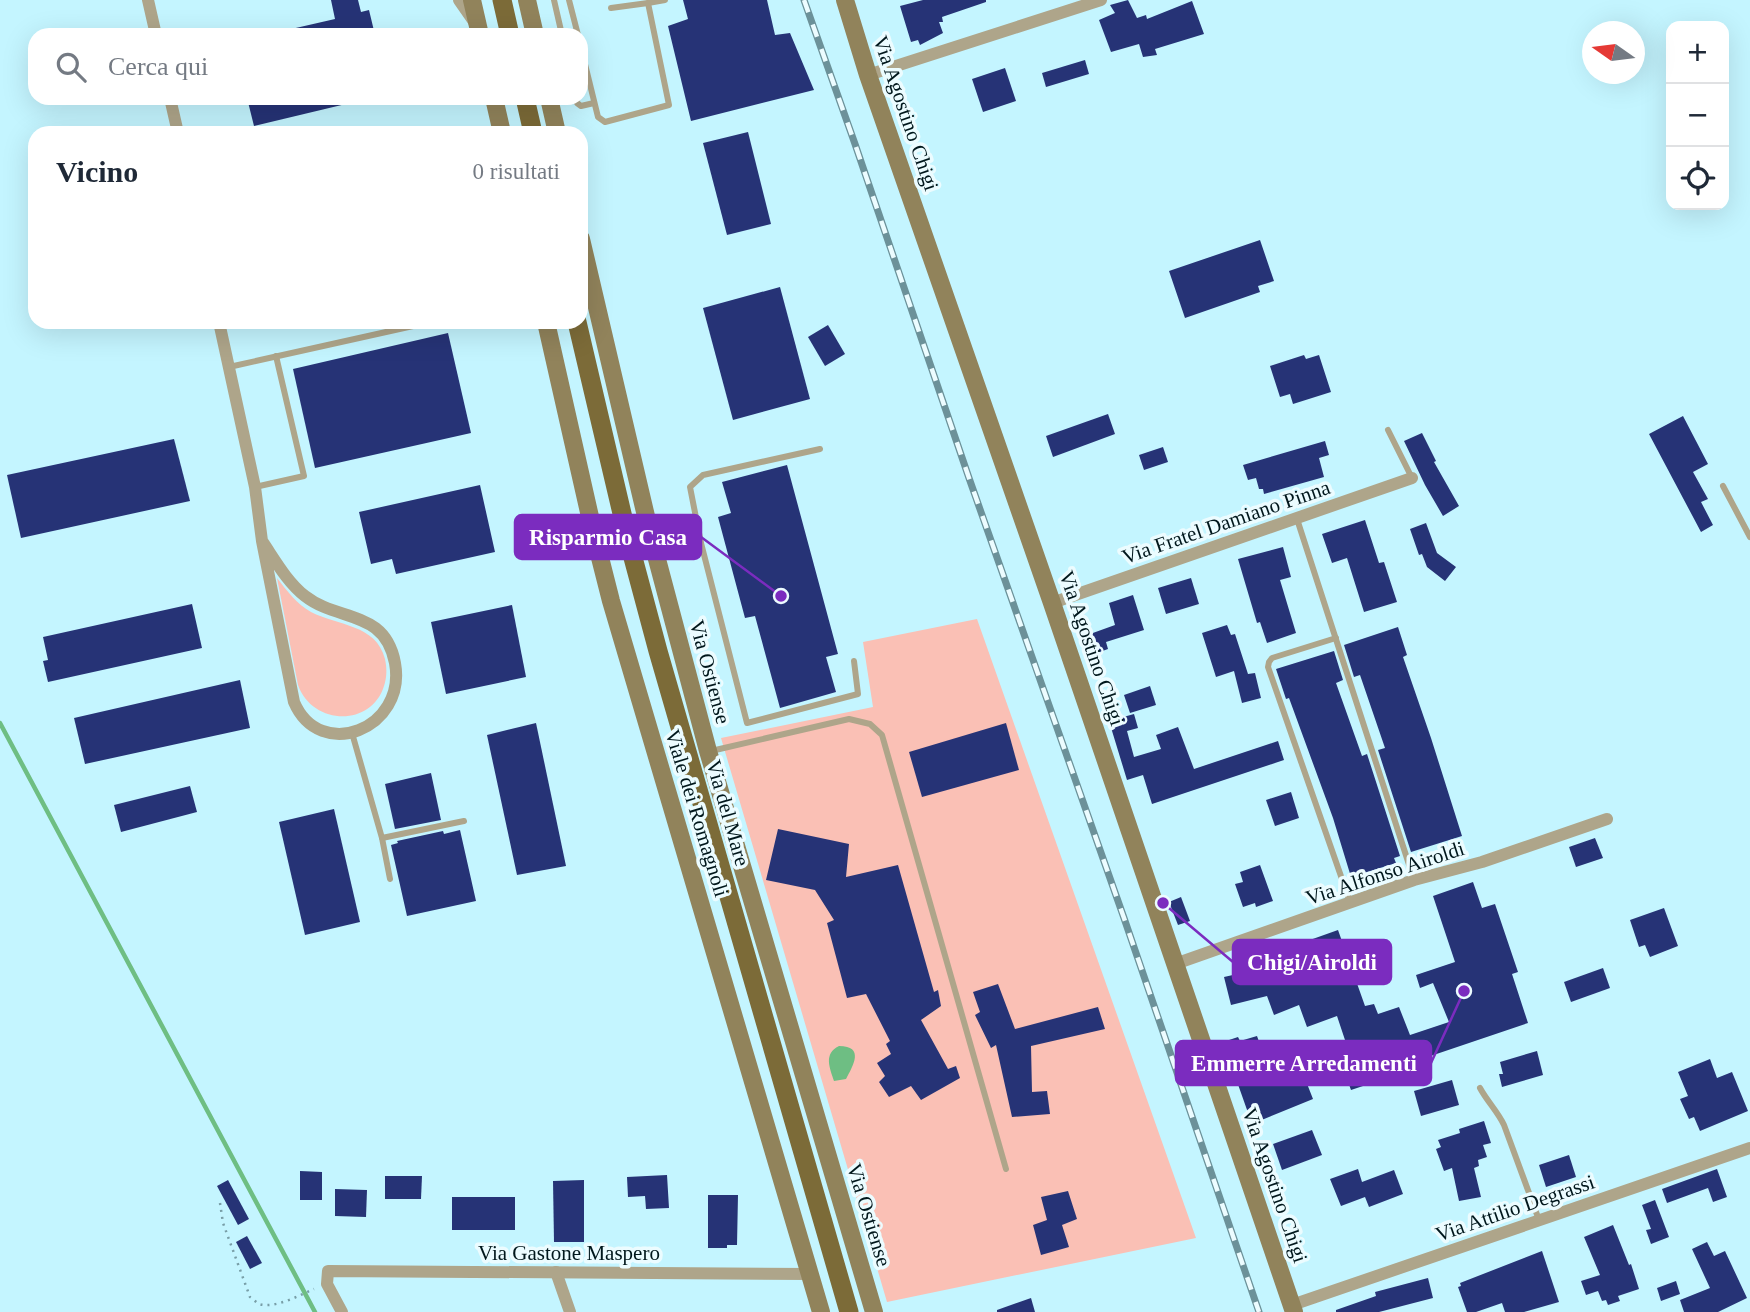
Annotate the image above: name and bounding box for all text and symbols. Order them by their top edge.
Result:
north arrow [1582,21,1645,84]
map controls [1666,21,1729,210]
button: + [1666,21,1729,84]
search box [28,28,588,105]
street label: Via Agostino Chigi [868,32,944,194]
icon: search [52,48,90,86]
text: Cerca qui [108,52,208,81]
button: − [1666,84,1729,147]
button: locate [1666,147,1729,210]
text: Vicino [56,155,138,188]
text: 0 risultati [472,159,560,184]
street label: Via Fratel Damiano Pinna [1119,475,1334,569]
callout: Risparmio Casa [515,515,701,559]
text: Risparmio Casa [529,525,687,550]
street label: Via Agostino Chigi [1054,567,1130,729]
street label: Via Ostiense [685,617,735,727]
street label: Viale dei Romagnoli [660,726,734,900]
street label: Via del Mare [701,757,755,869]
street label: Via Alfonso Airoldi [1303,836,1468,910]
callout: Chigi/Airoldi [1233,940,1391,984]
text: Chigi/Airoldi [1247,950,1378,975]
callout: Emmerre Arredamenti [1176,1041,1431,1085]
text: Emmerre Arredamenti [1191,1051,1418,1076]
street label: Via Agostino Chigi [1237,1104,1313,1266]
street label: Via Ostiense [842,1161,896,1269]
street label: Via Attilio Degrassi [1432,1169,1598,1246]
street label: Via Gastone Maspero [478,1241,660,1265]

